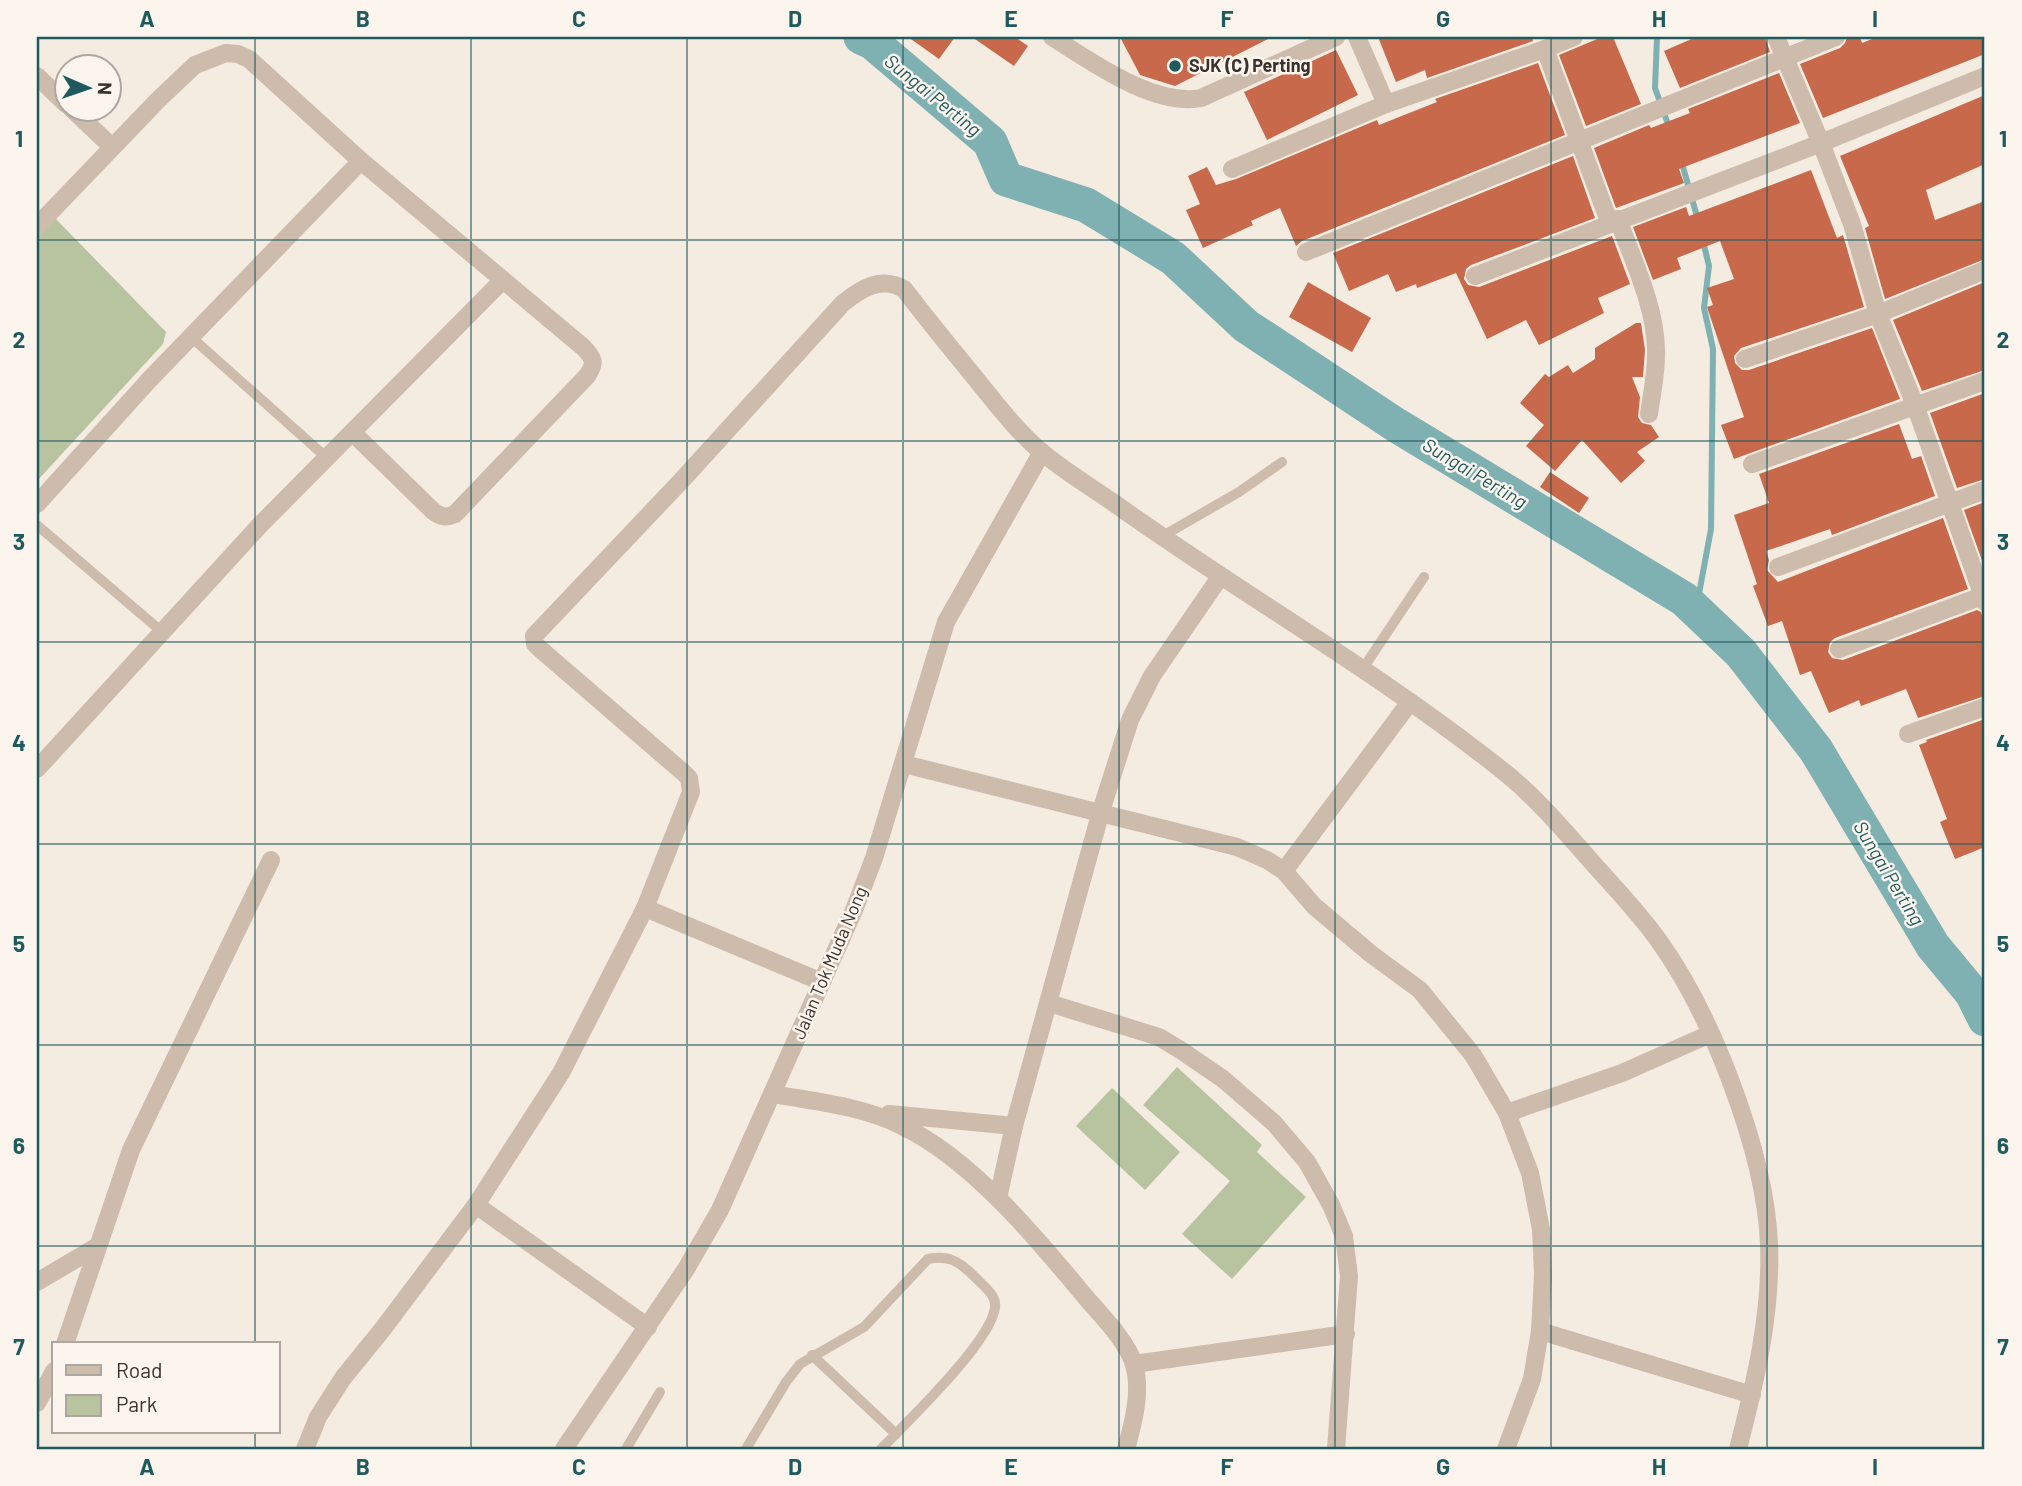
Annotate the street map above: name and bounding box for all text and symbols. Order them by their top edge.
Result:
text: A [139,4,155,32]
text: B [356,4,370,32]
text: C [572,4,586,32]
text: D [788,4,802,32]
text: E [1004,4,1018,32]
text: F [1221,4,1234,32]
text: G [1436,4,1450,32]
text: H [1652,4,1666,32]
text: I [1872,4,1878,32]
water label: Sungai Perting [880,49,986,141]
north arrow [52,52,122,122]
place label: SJK (C) Perting [1189,54,1311,76]
marker: SJK (C) Perting [1167,58,1183,74]
text: N [94,82,117,95]
text: 1 [15,124,23,152]
text: 1 [1999,124,2007,152]
text: 2 [13,325,25,353]
text: 2 [1997,325,2009,353]
water label: Sungai Perting [1419,432,1532,513]
text: 3 [13,527,25,555]
text: 3 [1997,527,2009,555]
text: 4 [12,728,26,756]
text: 4 [1996,728,2010,756]
water label: Sungai Perting [1849,816,1930,929]
street label: Jalan Tok Muda Nong [787,883,871,1042]
text: 5 [13,929,25,957]
text: 5 [1997,929,2009,957]
text: 6 [13,1131,25,1159]
text: 6 [1997,1131,2009,1159]
text: 7 [13,1332,25,1360]
text: 7 [1997,1332,2009,1360]
legend [52,1342,280,1434]
text: Road [116,1357,162,1382]
text: Park [116,1391,157,1416]
text: A [139,1452,155,1480]
text: B [356,1452,370,1480]
text: C [572,1452,586,1480]
text: D [788,1452,802,1480]
text: E [1004,1452,1018,1480]
text: F [1221,1452,1234,1480]
text: G [1436,1452,1450,1480]
text: H [1652,1452,1666,1480]
text: I [1872,1452,1878,1480]

